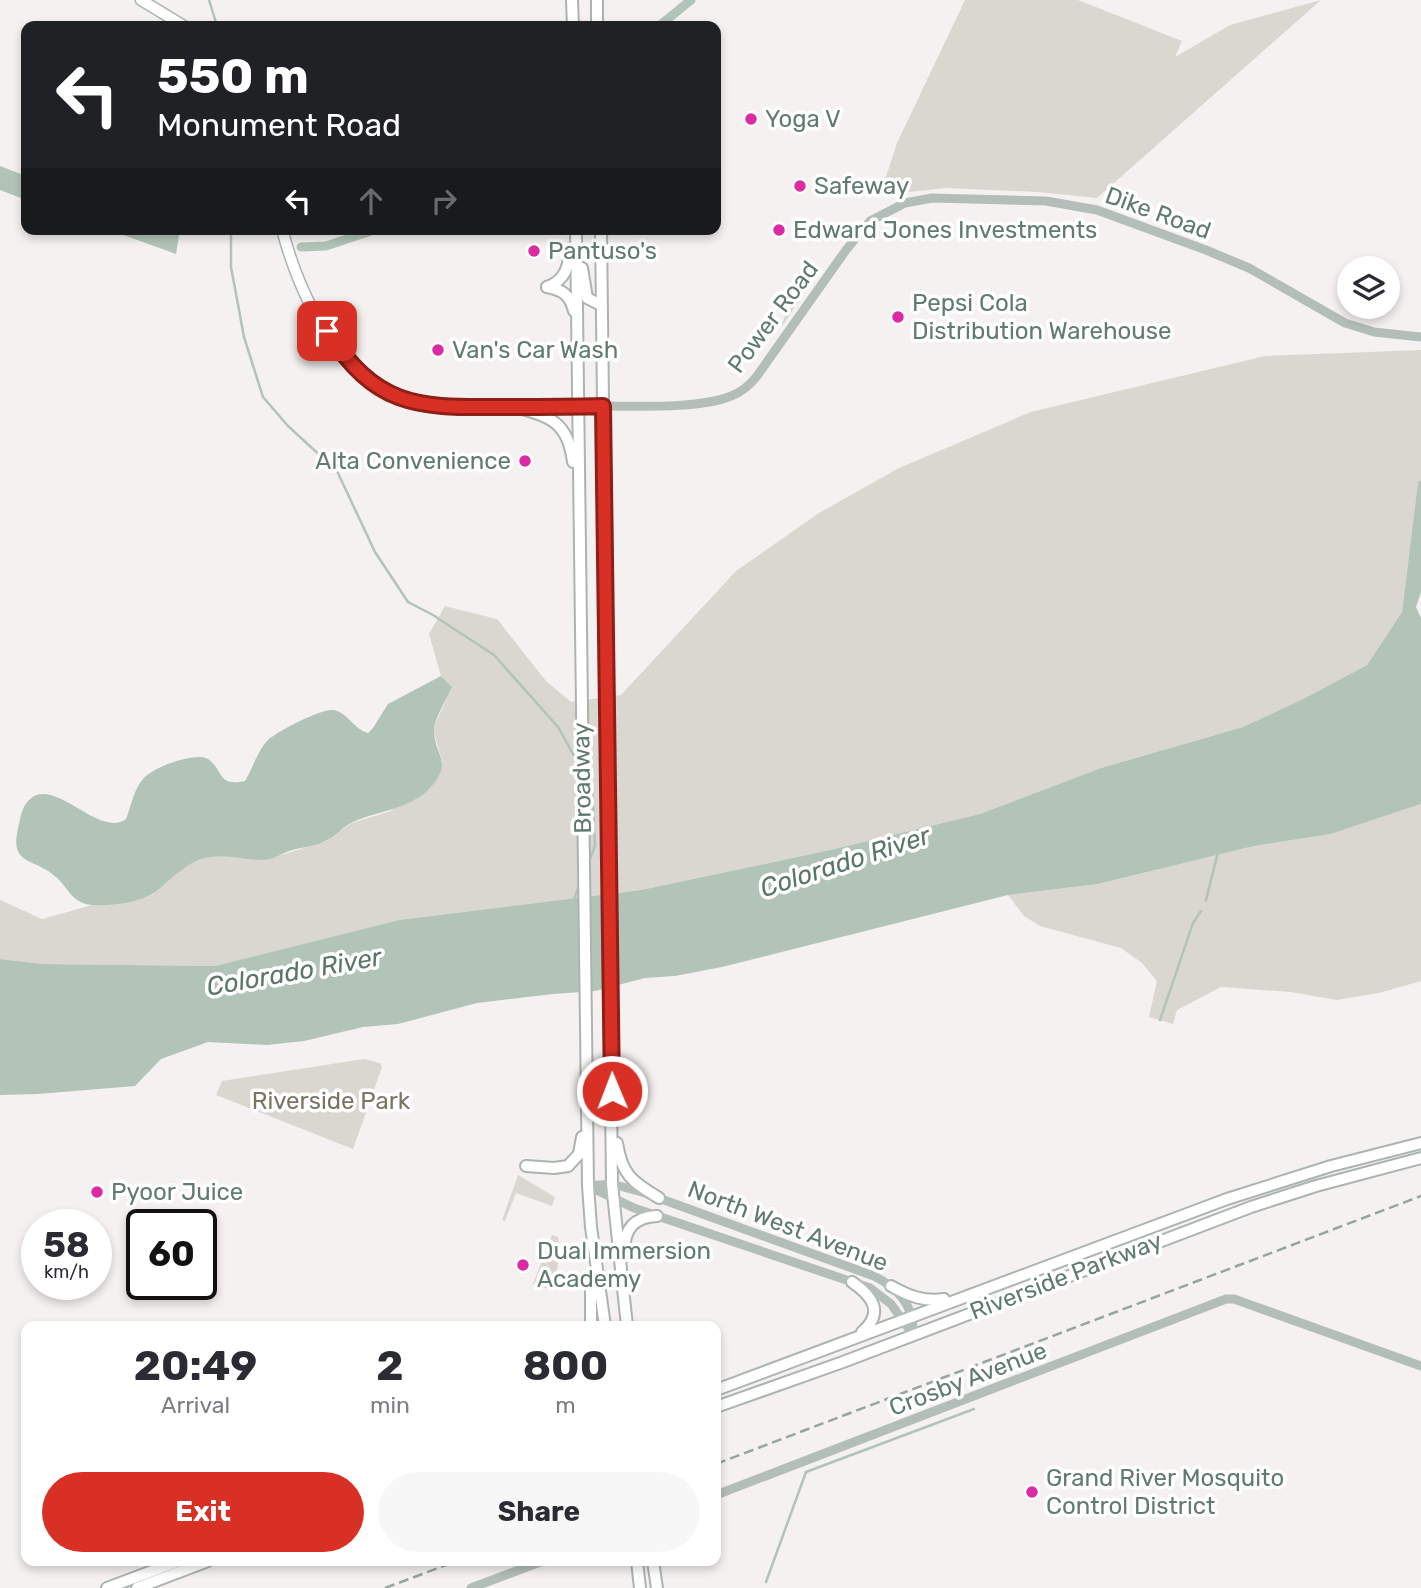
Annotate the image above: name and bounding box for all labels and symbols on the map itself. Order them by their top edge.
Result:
place label: Yoga V [765,105,841,133]
marker: Yoga V [743,111,759,127]
place label: Safeway [814,172,909,200]
marker: Safeway [792,178,808,194]
street label: Dike Road [1101,181,1215,245]
place label: Edward Jones Investments [793,216,1097,244]
marker: Edward Jones Investments [771,222,787,238]
place label: Pantuso's [548,237,657,265]
marker: Pantuso's [526,243,542,259]
street label: Power Road [722,256,824,378]
place label: Pepsi Cola Distribution Warehouse [912,289,1171,345]
pin [297,301,357,361]
marker: Pepsi Cola Distribution Warehouse [890,309,906,325]
place label: Van's Car Wash [452,336,618,364]
marker: Van's Car Wash [430,342,446,358]
place label: Alta Convenience [315,447,511,475]
marker: Alta Convenience [517,453,533,469]
street label: Broadway [567,722,597,834]
water label: Colorado River [756,820,935,904]
water label: Colorado River [204,941,385,1003]
position arrow [575,1054,649,1128]
park label: Riverside Park [252,1087,411,1115]
street label: North West Avenue [684,1175,892,1277]
place label: Pyoor Juice [111,1178,243,1206]
marker: Pyoor Juice [89,1184,105,1200]
speed limit sign: 60 [126,1209,217,1300]
street label: Riverside Parkway [966,1226,1166,1326]
place label: Dual Immersion Academy [537,1237,711,1293]
marker: Dual Immersion Academy [515,1257,531,1273]
street label: Crosby Avenue [885,1336,1051,1422]
place label: Grand River Mosquito Control District [1046,1464,1284,1520]
marker: Grand River Mosquito Control District [1024,1484,1040,1500]

